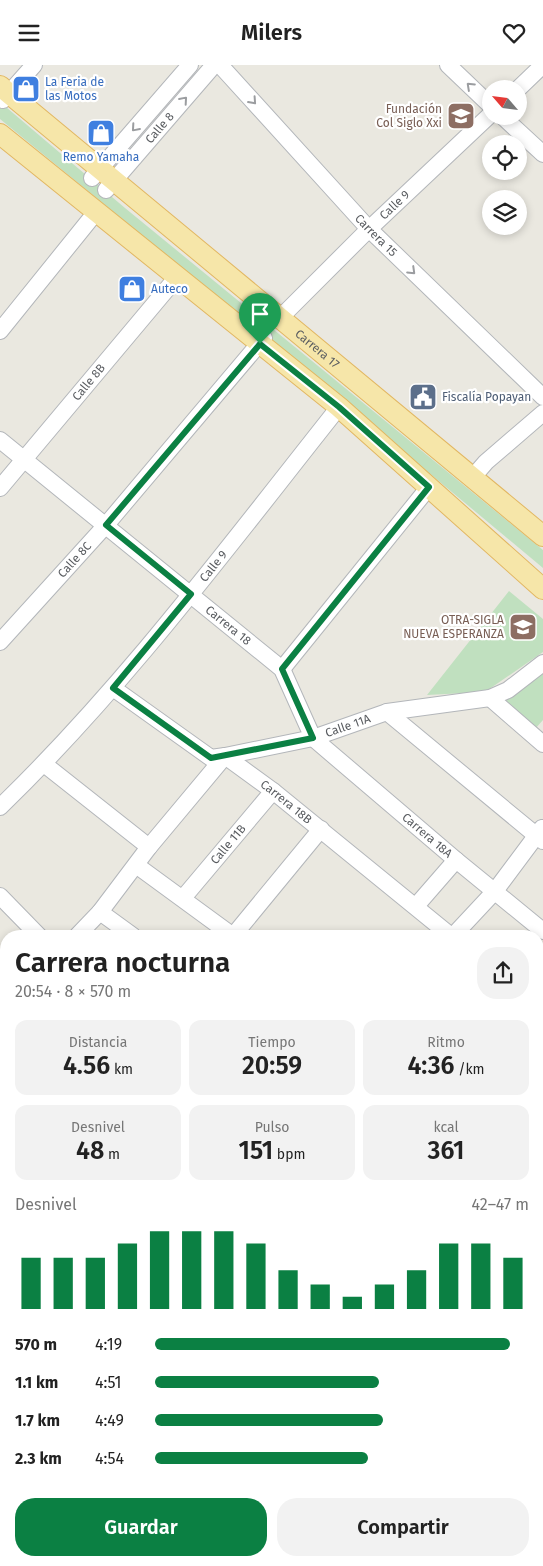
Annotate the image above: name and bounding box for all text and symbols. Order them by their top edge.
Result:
icon: menu [15,19,43,47]
text: Milers [241,19,302,46]
icon: heart [500,19,528,47]
shop icon: La Feria de las Motos [11,74,41,104]
place label: La Feria de las Motos [45,75,104,103]
north arrow [482,80,528,125]
map controls [482,80,527,235]
one-way arrow [466,83,475,92]
one-way arrow [247,96,256,105]
one-way arrow [178,97,186,106]
school or university icon: Fundación Col Siglo Xxi [446,101,476,131]
place label: Fundación Col Siglo Xxi [376,102,442,130]
street label: Calle 8 [142,109,177,146]
shop icon: Remo Yamaha [86,118,116,148]
one-way arrow [132,123,141,132]
button: locate [482,135,527,180]
place label: Remo Yamaha [63,150,139,164]
street label: Calle 9 [377,187,412,222]
button: layers [482,190,527,235]
street label: Carrera 15 [352,211,400,259]
one-way arrow [406,265,415,274]
shop icon: Auteco [117,274,147,304]
place label: Auteco [151,282,188,296]
pin [239,293,281,344]
icon: arrive [246,300,274,328]
street label: Carrera 17 [292,327,342,371]
street label: Calle 8B [69,361,108,404]
public building icon: Fiscalía Popayan [408,382,438,412]
place label: Fiscalía Popayan [442,390,531,404]
street label: Calle 8C [55,539,94,580]
street label: Calle 9 [197,548,230,585]
street label: Carrera 18 [203,603,254,648]
school or university icon: OTRA-SIGLA NUEVA ESPERANZA [508,612,538,642]
place label: OTRA-SIGLA NUEVA ESPERANZA [403,613,504,641]
street label: Calle 11A [323,711,372,740]
street label: Carrera 18B [258,777,315,827]
street label: Carrera 18A [399,810,455,861]
street label: Calle 11B [207,822,249,867]
text: Carrera nocturna [15,946,230,979]
button: share [477,947,529,999]
text: 20:54 · 8 × 570 m [15,982,131,1001]
text: Distancia [69,1034,127,1051]
text: Tiempo [248,1034,296,1051]
text: Ritmo [427,1034,465,1051]
text: 4.56 [63,1051,110,1081]
text: 20:59 [242,1051,302,1081]
text: 4:36 [407,1051,454,1081]
text: km [110,1061,133,1078]
text: /km [454,1061,485,1078]
text: Desnivel [71,1119,125,1136]
text: Pulso [255,1119,289,1136]
text: kcal [433,1119,459,1136]
text: 48 [76,1136,104,1166]
text: 151 [239,1136,273,1166]
text: 361 [428,1136,464,1166]
text: m [104,1146,120,1163]
text: bpm [273,1146,305,1163]
text: Desnivel [15,1195,77,1214]
text: 42–47 m [472,1195,529,1214]
text: 570 m [15,1335,57,1354]
text: 4:19 [95,1335,122,1354]
text: 1.1 km [15,1373,58,1392]
text: 4:51 [95,1373,122,1392]
text: 1.7 km [15,1411,60,1430]
text: 4:49 [95,1411,124,1430]
text: 2.3 km [15,1449,62,1468]
text: 4:54 [95,1449,124,1468]
button: Guardar [15,1498,267,1556]
button: Compartir [277,1498,529,1556]

